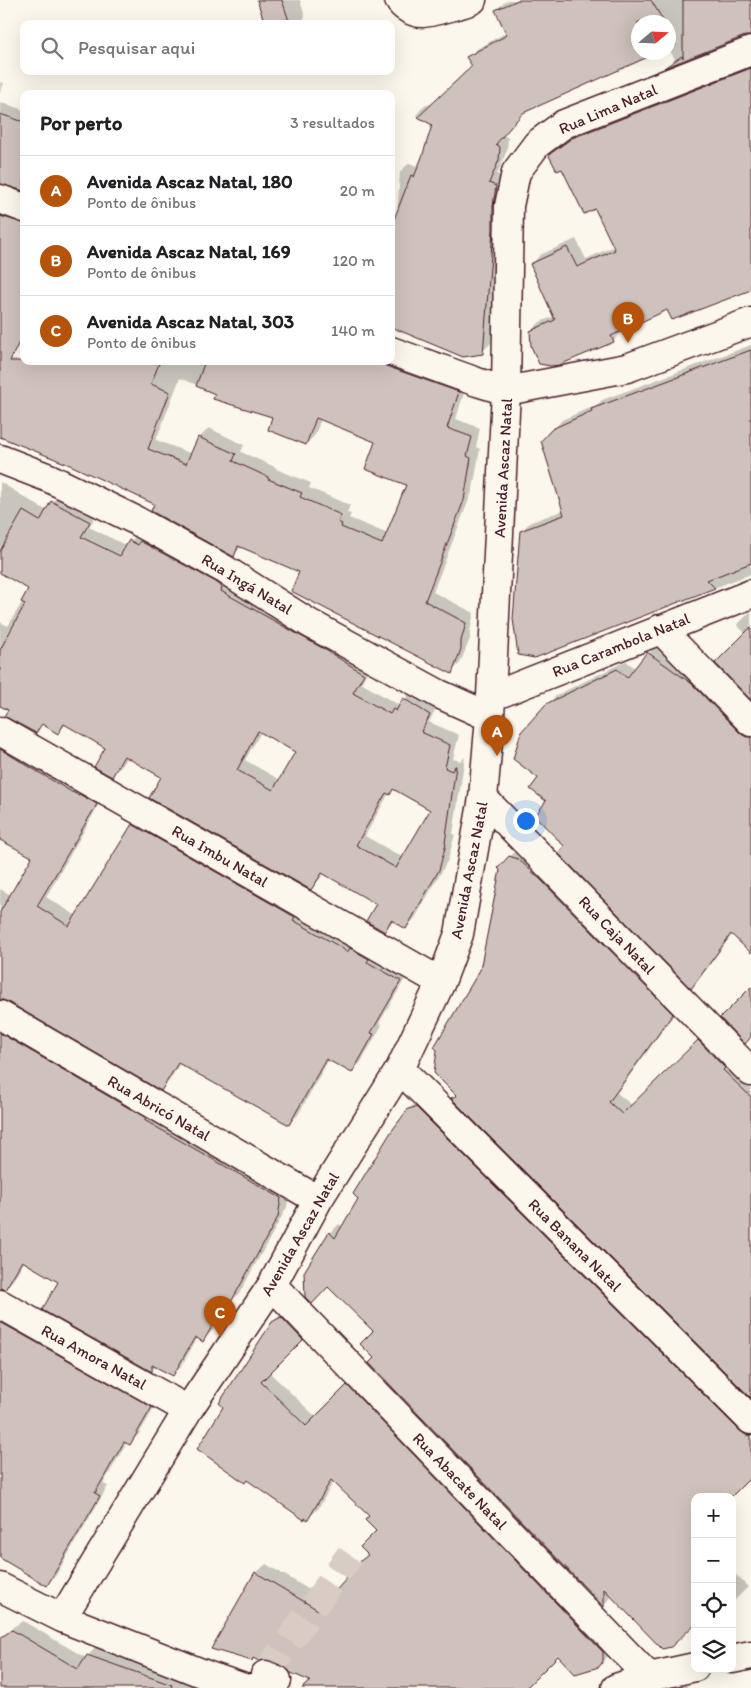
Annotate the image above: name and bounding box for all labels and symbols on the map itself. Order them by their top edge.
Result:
north arrow [631,15,676,60]
street label: Rua Lima Natal [556,80,660,138]
pin: B [612,302,644,343]
street label: Avenida Ascaz Natal [490,397,516,538]
street label: Rua Ingá Natal [198,549,296,619]
street label: Rua Carambola Natal [549,609,693,681]
pin: A [481,715,513,756]
street label: Avenida Ascaz Natal [446,799,492,940]
your location [513,808,539,834]
street label: Rua Imbu Natal [169,821,272,891]
street label: Rua Caja Natal [575,892,660,979]
street label: Rua Abricó Natal [104,1071,214,1145]
street label: Avenida Ascaz Natal [257,1168,343,1299]
street label: Rua Banana Natal [525,1195,626,1296]
pin: C [204,1296,236,1337]
street label: Rua Amora Natal [38,1320,150,1394]
street label: Rua Abacate Natal [409,1428,512,1534]

